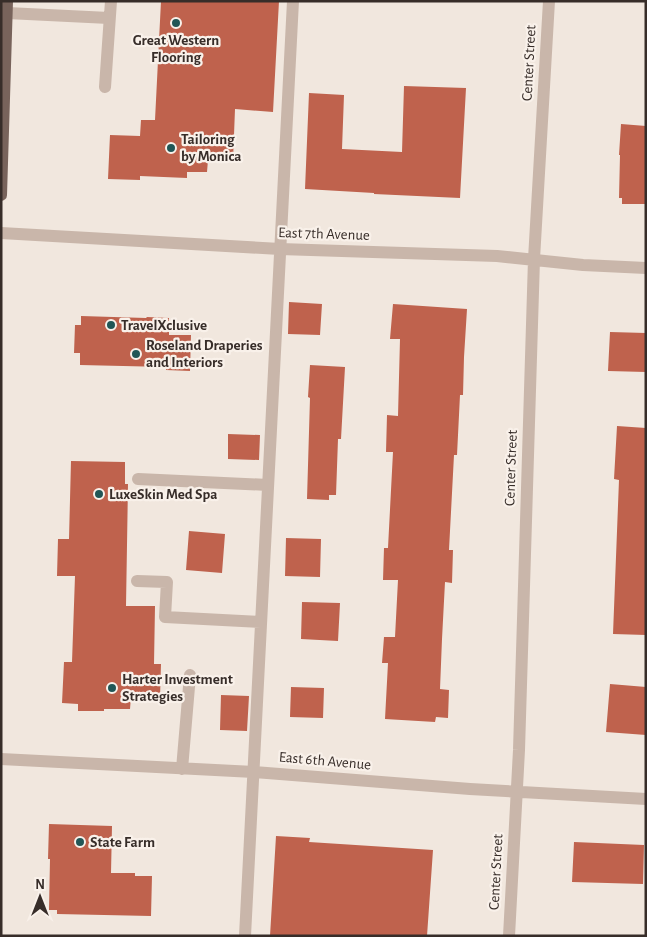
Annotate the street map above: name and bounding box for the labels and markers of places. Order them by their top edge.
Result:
marker: Great Western Flooring [170,17,182,29]
place label: Great Western Flooring [133,33,219,65]
place label: Tailoring by Monica [181,132,241,164]
marker: Tailoring by Monica [165,142,177,154]
place label: TravelXclusive [121,318,207,333]
marker: TravelXclusive [105,319,117,331]
place label: Roseland Draperies and Interiors [146,338,263,370]
marker: Roseland Draperies and Interiors [130,348,142,360]
place label: LuxeSkin Med Spa [109,487,217,502]
marker: LuxeSkin Med Spa [93,488,105,500]
place label: Harter Investment Strategies [122,672,233,704]
marker: Harter Investment Strategies [106,682,118,694]
place label: State Farm [90,835,155,850]
marker: State Farm [74,836,86,848]

